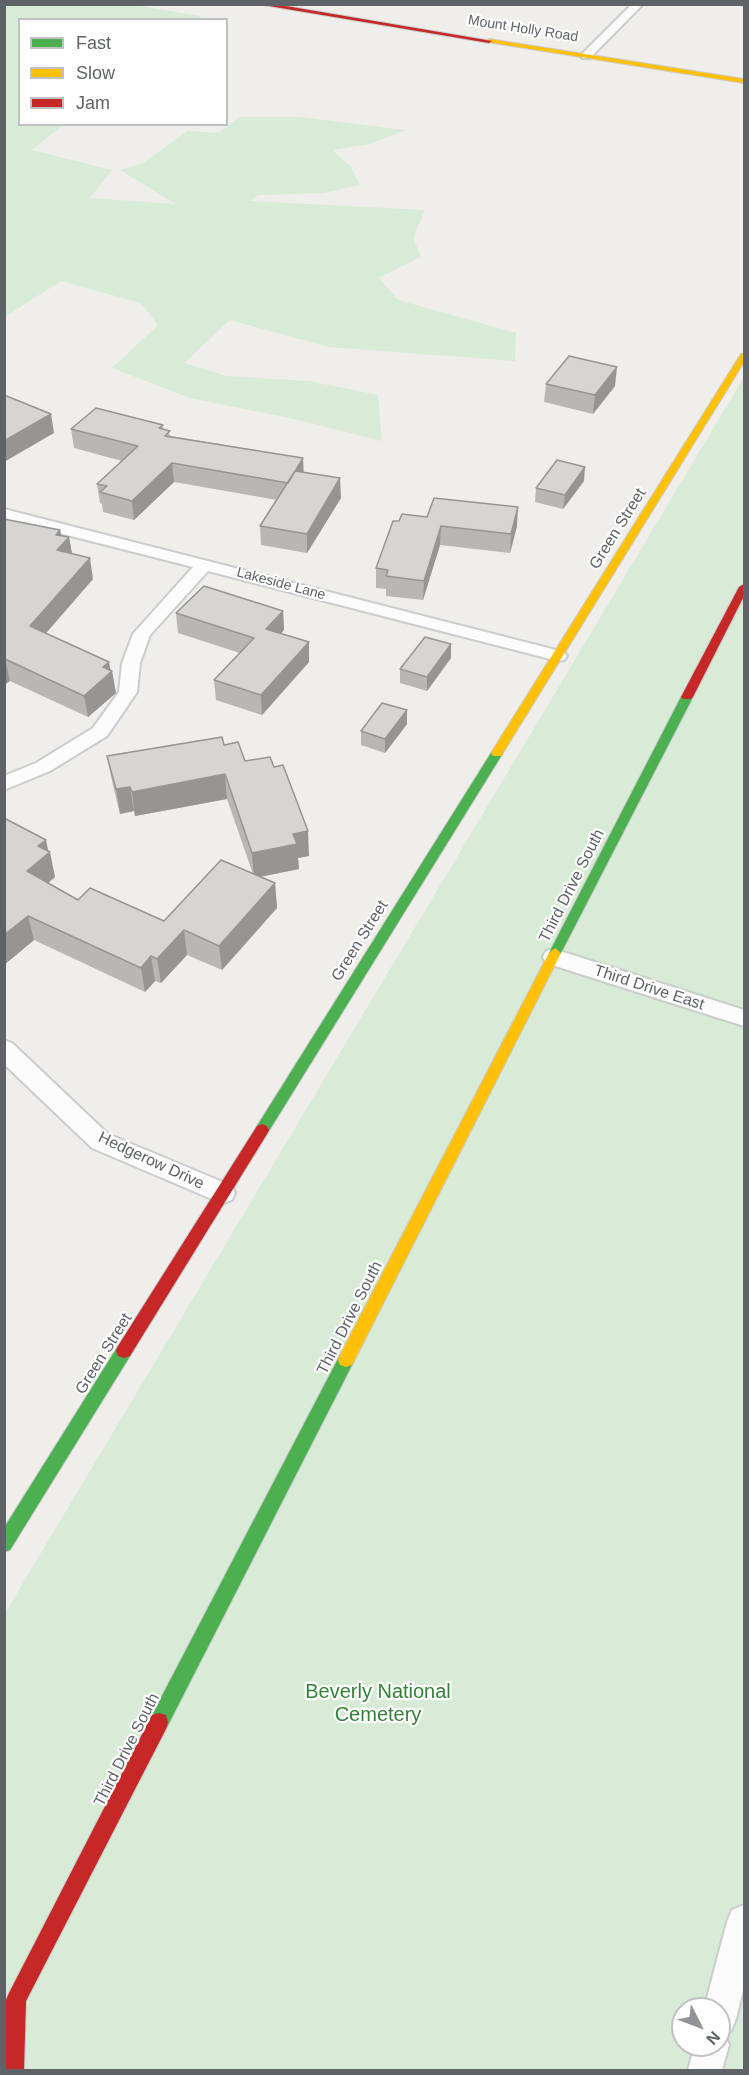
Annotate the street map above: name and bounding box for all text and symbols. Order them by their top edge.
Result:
street label: Mount Holly Road [467,12,579,46]
legend [18,18,228,126]
text: Fast [76,33,111,53]
text: Slow [76,63,115,83]
text: Jam [76,93,110,113]
street label: Green Street [586,485,650,573]
street label: Lakeside Lane [235,564,327,604]
street label: Third Drive South [535,826,609,946]
street label: Green Street [328,897,392,985]
street label: Third Drive East [591,961,707,1015]
street label: Hedgerow Drive [95,1128,207,1194]
street label: Third Drive South [313,1258,387,1378]
street label: Green Street [72,1310,136,1398]
park label: Beverly National Cemetery [305,1680,451,1727]
street label: Third Drive South [90,1690,164,1810]
north arrow [671,1997,731,2057]
text: N [703,2028,723,2048]

